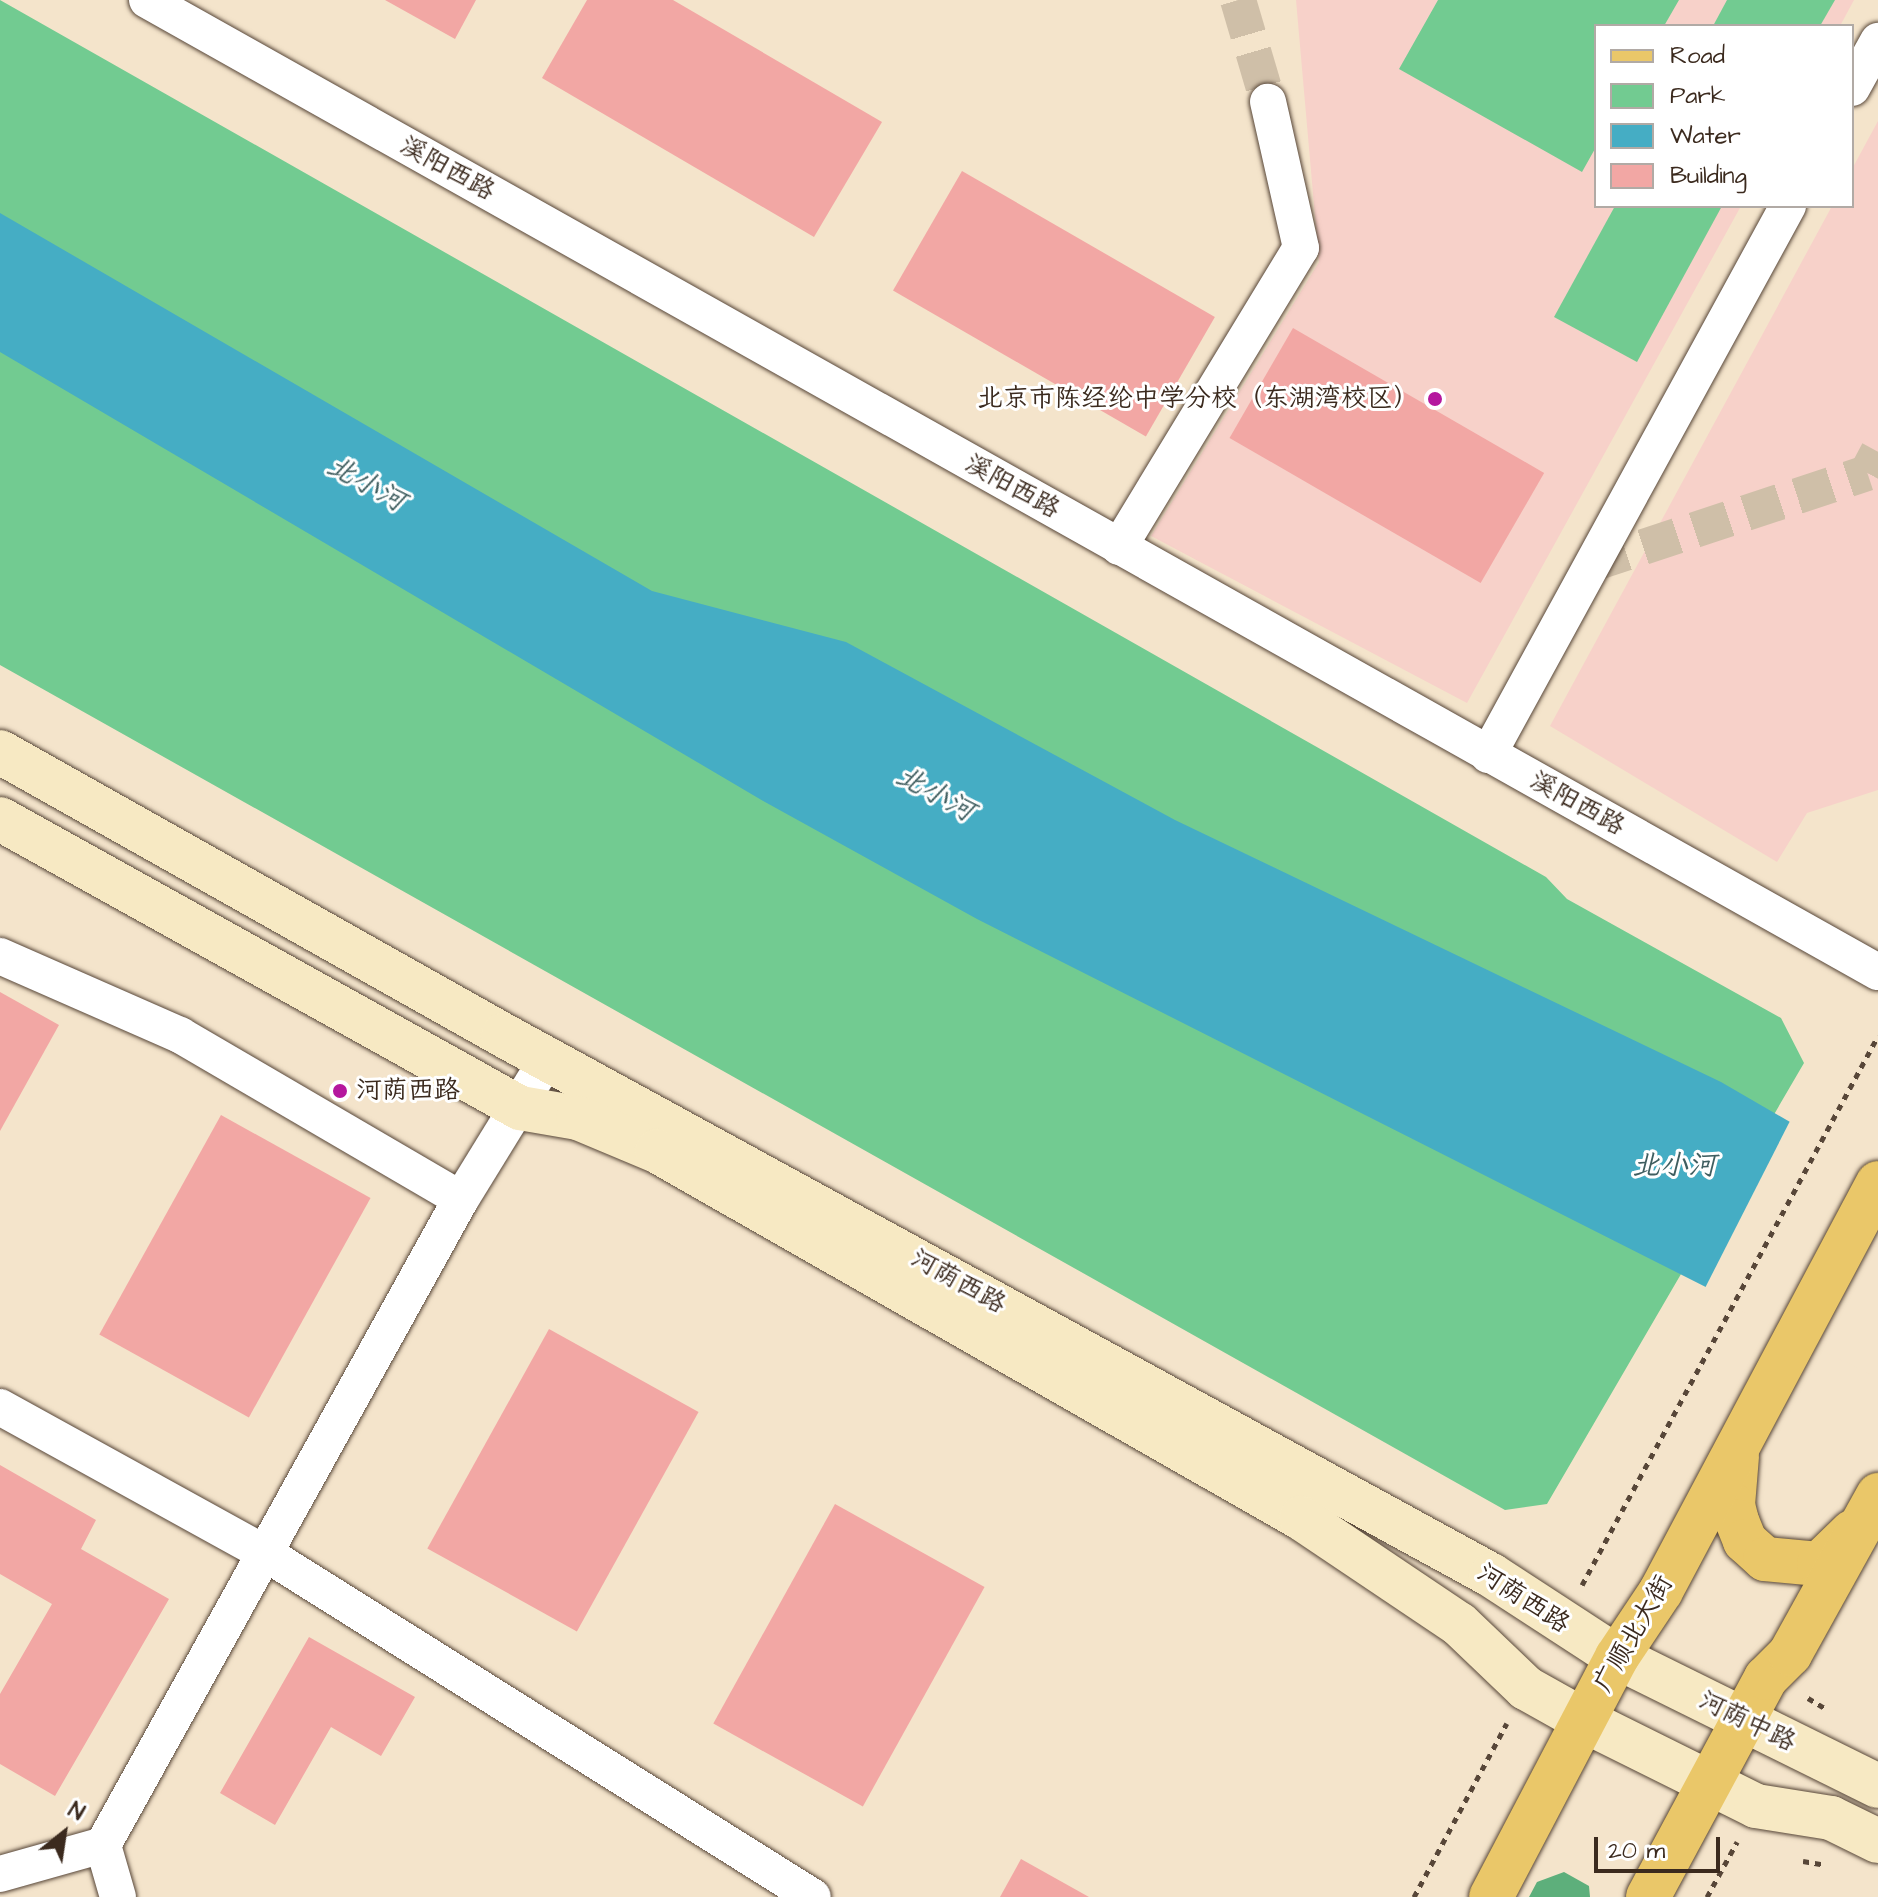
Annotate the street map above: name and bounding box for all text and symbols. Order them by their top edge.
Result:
legend [1594,24,1854,208]
text: Road [1670,39,1725,73]
text: Park [1670,79,1726,113]
text: Water [1670,119,1741,153]
street label: 溪阳西路 [394,130,500,208]
text: Building [1670,159,1747,193]
place label: 北京市陈经纶中学分校（东湖湾校区） [977,383,1419,415]
marker: 北京市陈经纶中学分校（东湖湾校区） [1426,390,1444,408]
street label: 溪阳西路 [959,448,1065,526]
water label: 北小河 [321,449,411,519]
water label: 北小河 [890,759,980,829]
street label: 溪阳西路 [1524,765,1630,843]
place label: 河荫西路 [356,1075,460,1107]
marker: 河荫西路 [331,1082,349,1100]
water label: 北小河 [1632,1149,1716,1183]
street label: 河荫西路 [905,1243,1011,1321]
street label: 河荫西路 [1471,1558,1575,1640]
street label: 广顺北大街 [1588,1570,1680,1698]
street label: 河荫中路 [1693,1685,1801,1759]
north arrow [24,1793,104,1873]
text: N [63,1795,90,1829]
scale bar [1598,1821,1724,1871]
text: 20 m [1608,1834,1665,1868]

